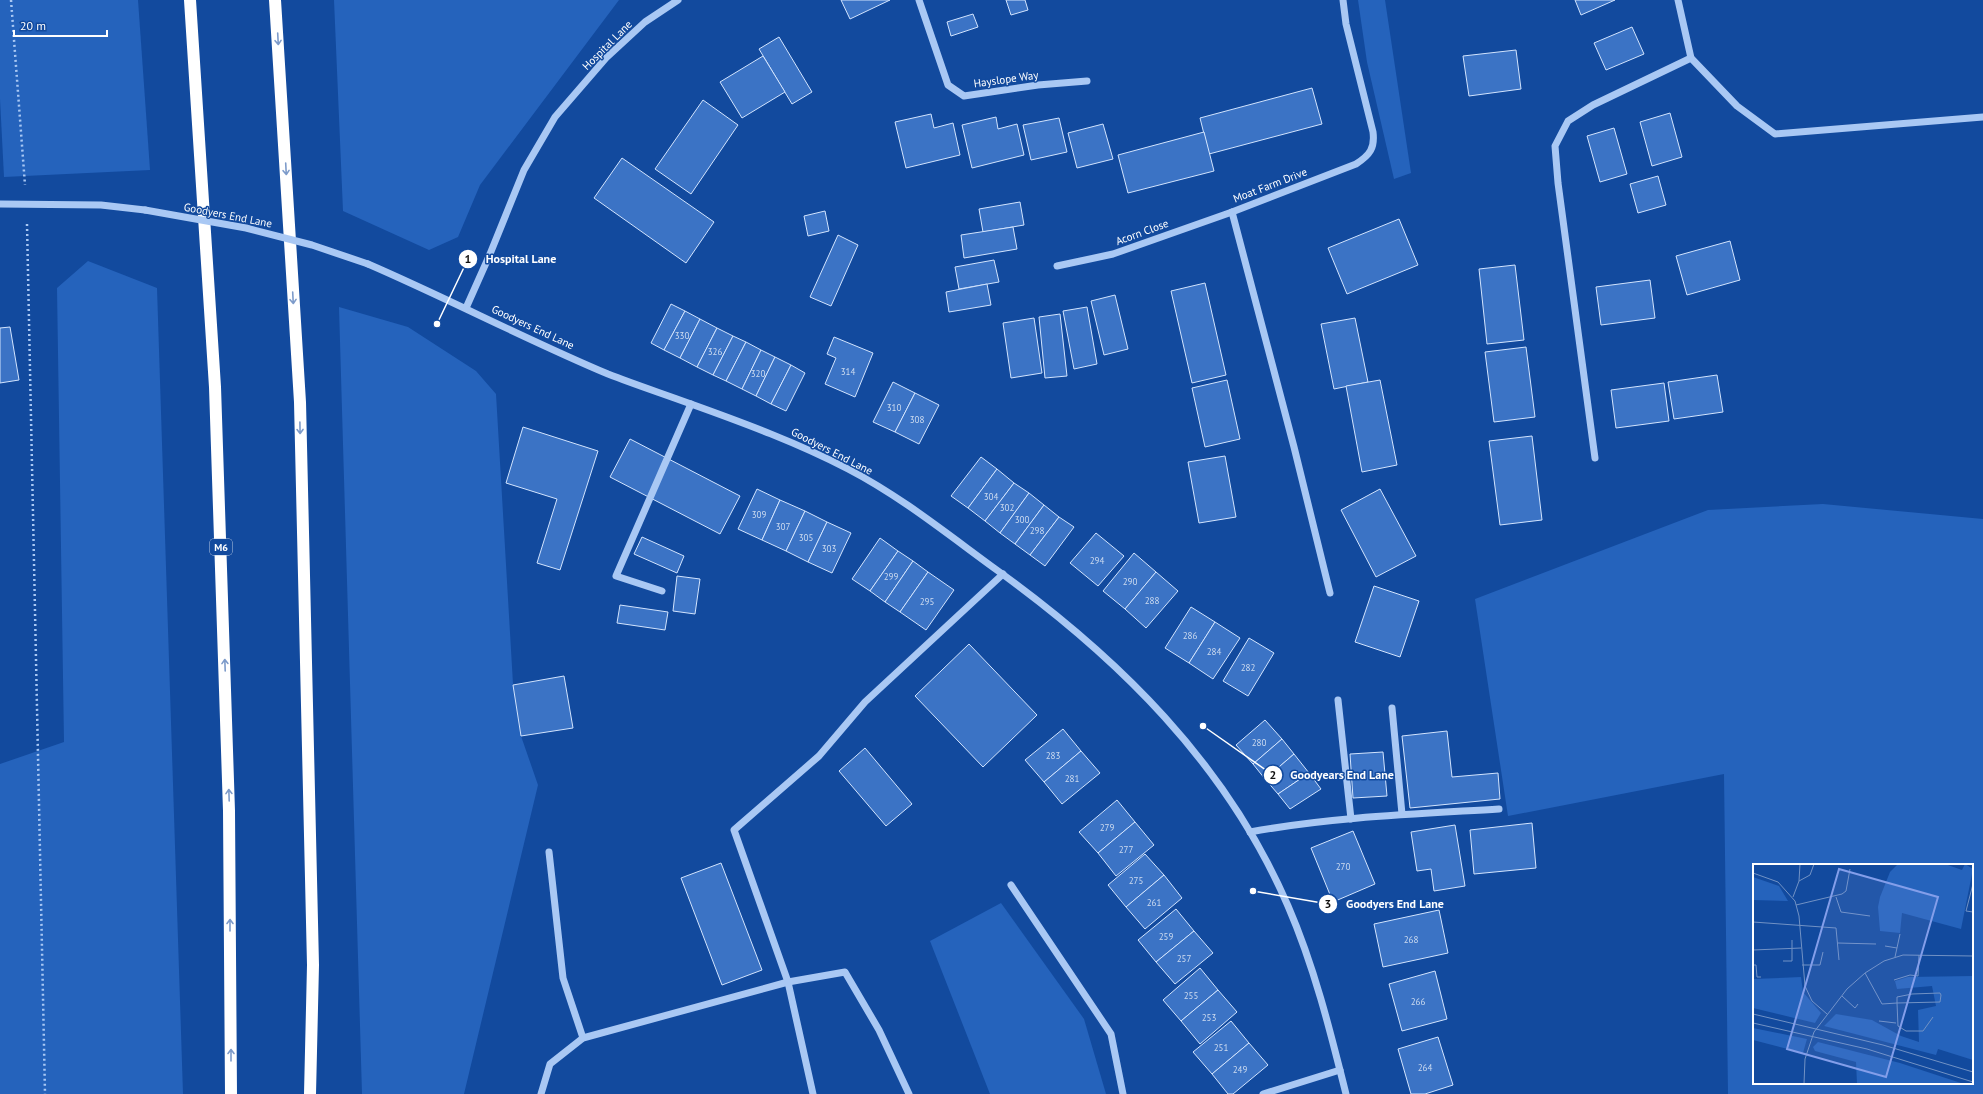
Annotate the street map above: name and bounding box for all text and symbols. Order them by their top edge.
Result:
scale bar [14,12,107,38]
street label: Hospital Lane [579,17,635,73]
text: 20 m [20,18,46,33]
one-way arrow [274,32,281,45]
street label: Hayslope Way [973,67,1040,90]
one-way arrow [282,162,289,175]
street label: Moat Farm Drive [1231,164,1309,206]
street label: Goodyers End Lane [183,200,274,231]
street label: Acorn Close [1114,216,1171,248]
callout: Hospital Lane [458,247,564,271]
text: 1 [465,251,471,266]
text: Hospital Lane [486,251,556,266]
one-way arrow [290,291,297,304]
street label: Goodyers End Lane [489,302,577,352]
house number: 330 [675,330,689,341]
house number: 326 [708,346,722,357]
house number: 314 [841,366,855,377]
house number: 320 [751,368,765,379]
house number: 310 [887,402,901,413]
house number: 308 [910,414,924,425]
one-way arrow [296,421,304,434]
street label: Goodyers End Lane [789,424,875,478]
house number: 304 [984,491,998,502]
house number: 302 [1000,502,1014,513]
house number: 309 [752,509,766,520]
house number: 300 [1015,514,1029,525]
house number: 307 [776,521,790,532]
house number: 298 [1030,525,1044,536]
house number: 305 [799,532,813,543]
road number: M6 [210,539,232,555]
house number: 303 [822,543,836,554]
house number: 294 [1090,555,1104,566]
house number: 299 [884,571,898,582]
house number: 290 [1123,576,1137,587]
house number: 288 [1145,595,1159,606]
house number: 295 [920,596,934,607]
house number: 286 [1183,630,1197,641]
house number: 284 [1207,646,1221,657]
one-way arrow [221,659,228,672]
house number: 282 [1241,662,1255,673]
house number: 280 [1252,737,1266,748]
house number: 283 [1046,750,1060,761]
callout: Goodyears End Lane [1263,763,1402,787]
text: 2 [1270,767,1276,782]
text: Goodyears End Lane [1290,767,1394,782]
house number: 281 [1065,773,1079,784]
one-way arrow [225,789,233,802]
house number: 279 [1100,822,1114,833]
house number: 277 [1119,844,1133,855]
house number: 270 [1336,861,1350,872]
inset map [1753,864,1973,1084]
house number: 275 [1129,875,1143,886]
callout: Goodyers End Lane [1318,892,1452,916]
text: 3 [1325,896,1331,911]
text: Goodyers End Lane [1346,896,1444,911]
house number: 261 [1147,897,1161,908]
one-way arrow [226,919,234,932]
house number: 259 [1159,931,1173,942]
house number: 268 [1404,934,1418,945]
house number: 257 [1177,953,1191,964]
house number: 255 [1184,990,1198,1001]
house number: 266 [1411,996,1425,1007]
house number: 253 [1202,1012,1216,1023]
house number: 251 [1214,1042,1228,1053]
one-way arrow [227,1049,234,1062]
house number: 264 [1418,1062,1432,1073]
house number: 249 [1233,1064,1247,1075]

